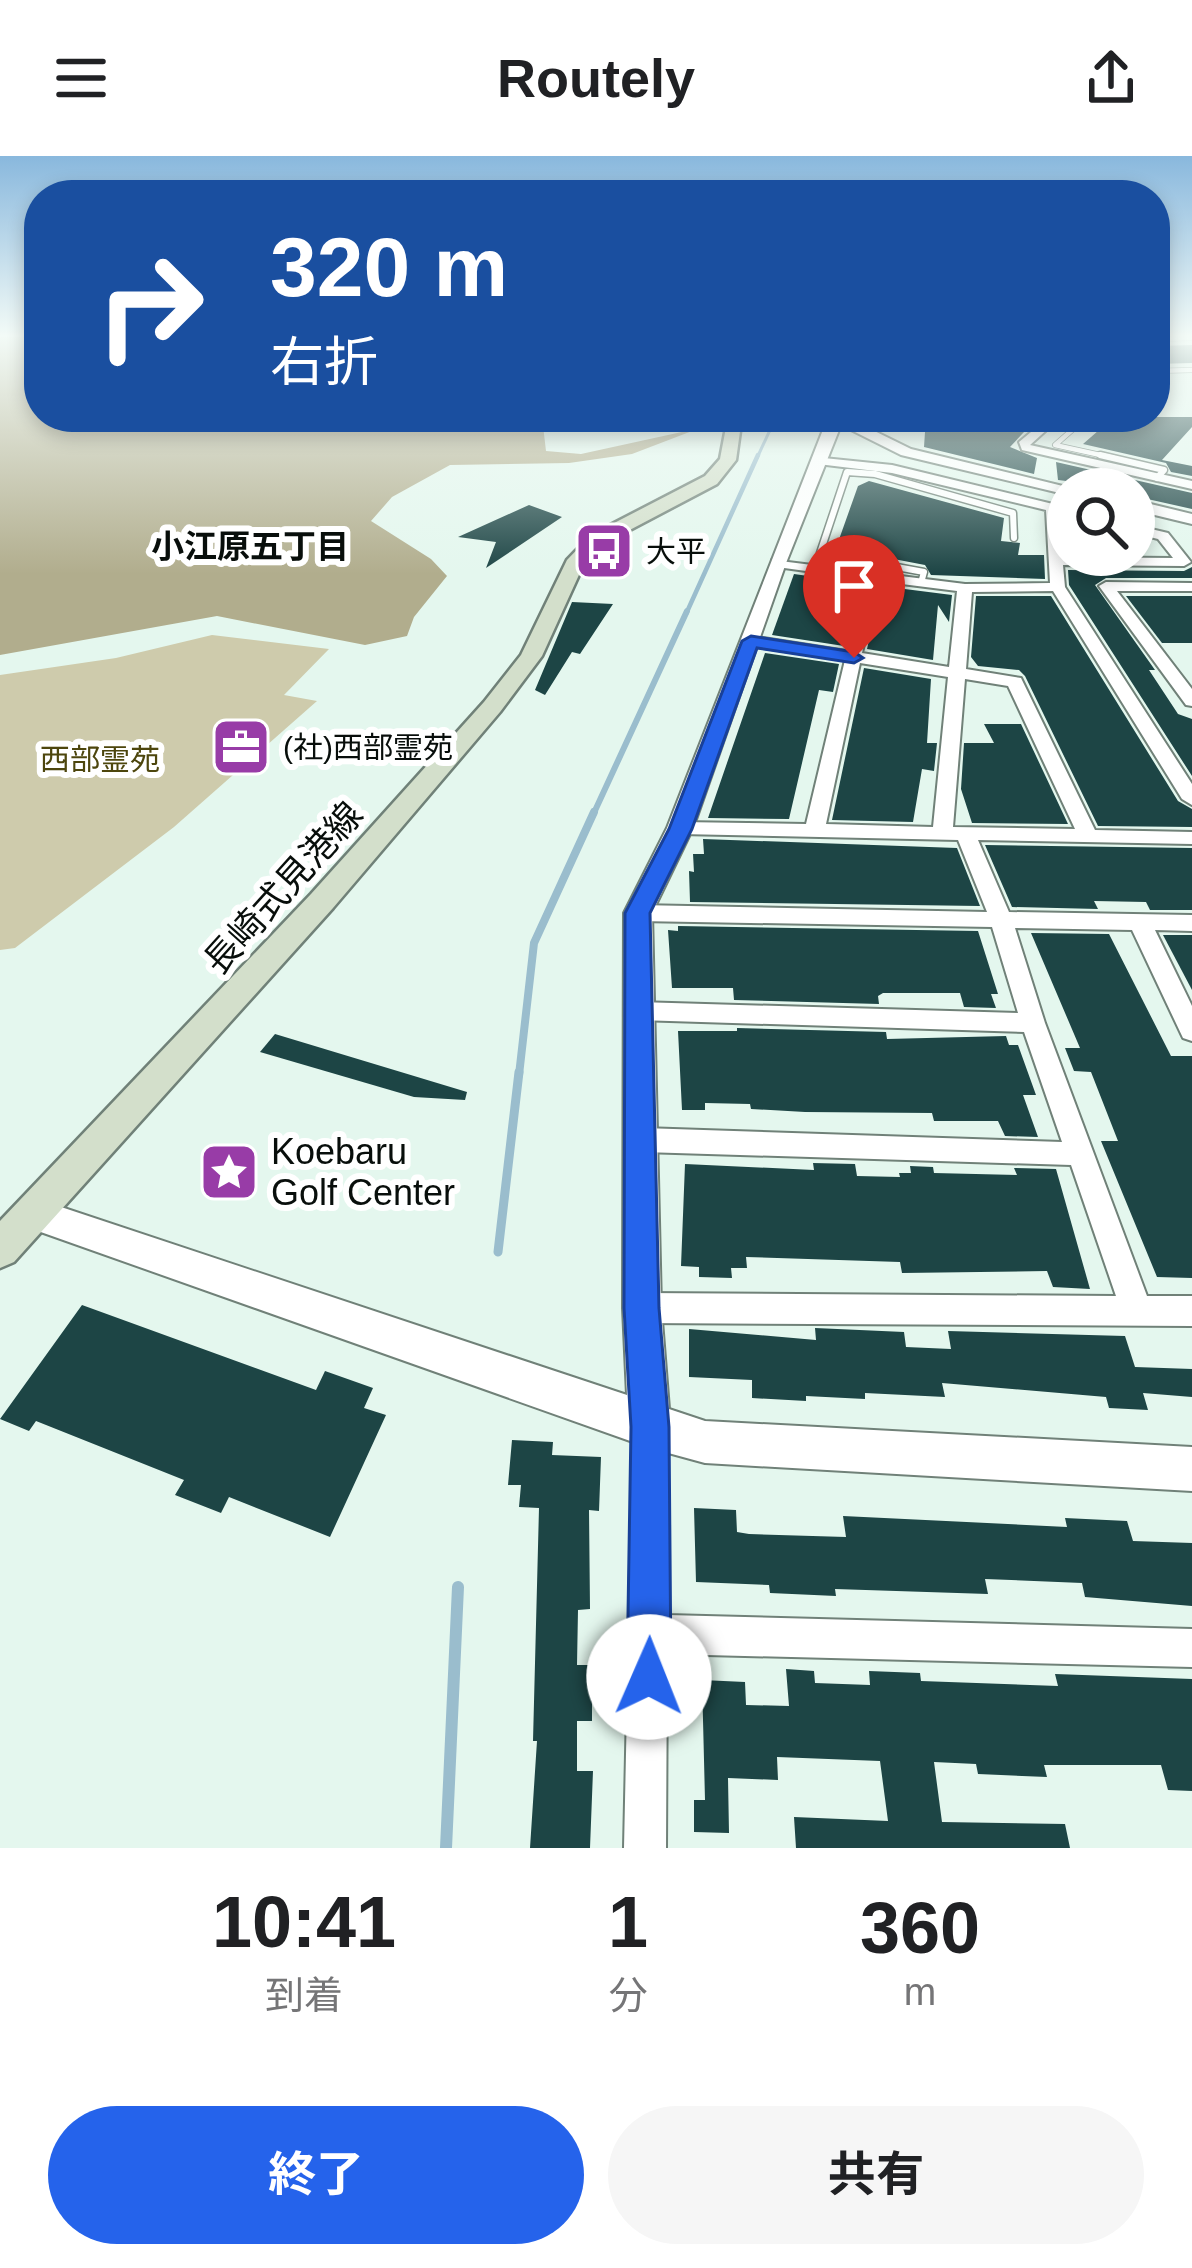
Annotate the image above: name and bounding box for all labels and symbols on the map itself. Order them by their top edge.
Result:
bus stop icon: 大平 [573,520,635,582]
district label: 小江原五丁目 [151,528,349,565]
place label: 大平 [646,535,706,568]
pin [803,535,905,658]
office icon: (社)西部霊苑 [210,716,272,778]
place label: (社)西部霊苑 [283,731,453,764]
park label: 西部霊苑 [40,743,160,776]
street label: 長崎式見港線 [195,794,371,982]
place label: Koebaru Golf Center [271,1131,455,1213]
place icon: Koebaru Golf Center [198,1141,260,1203]
position arrow [586,1614,712,1740]

